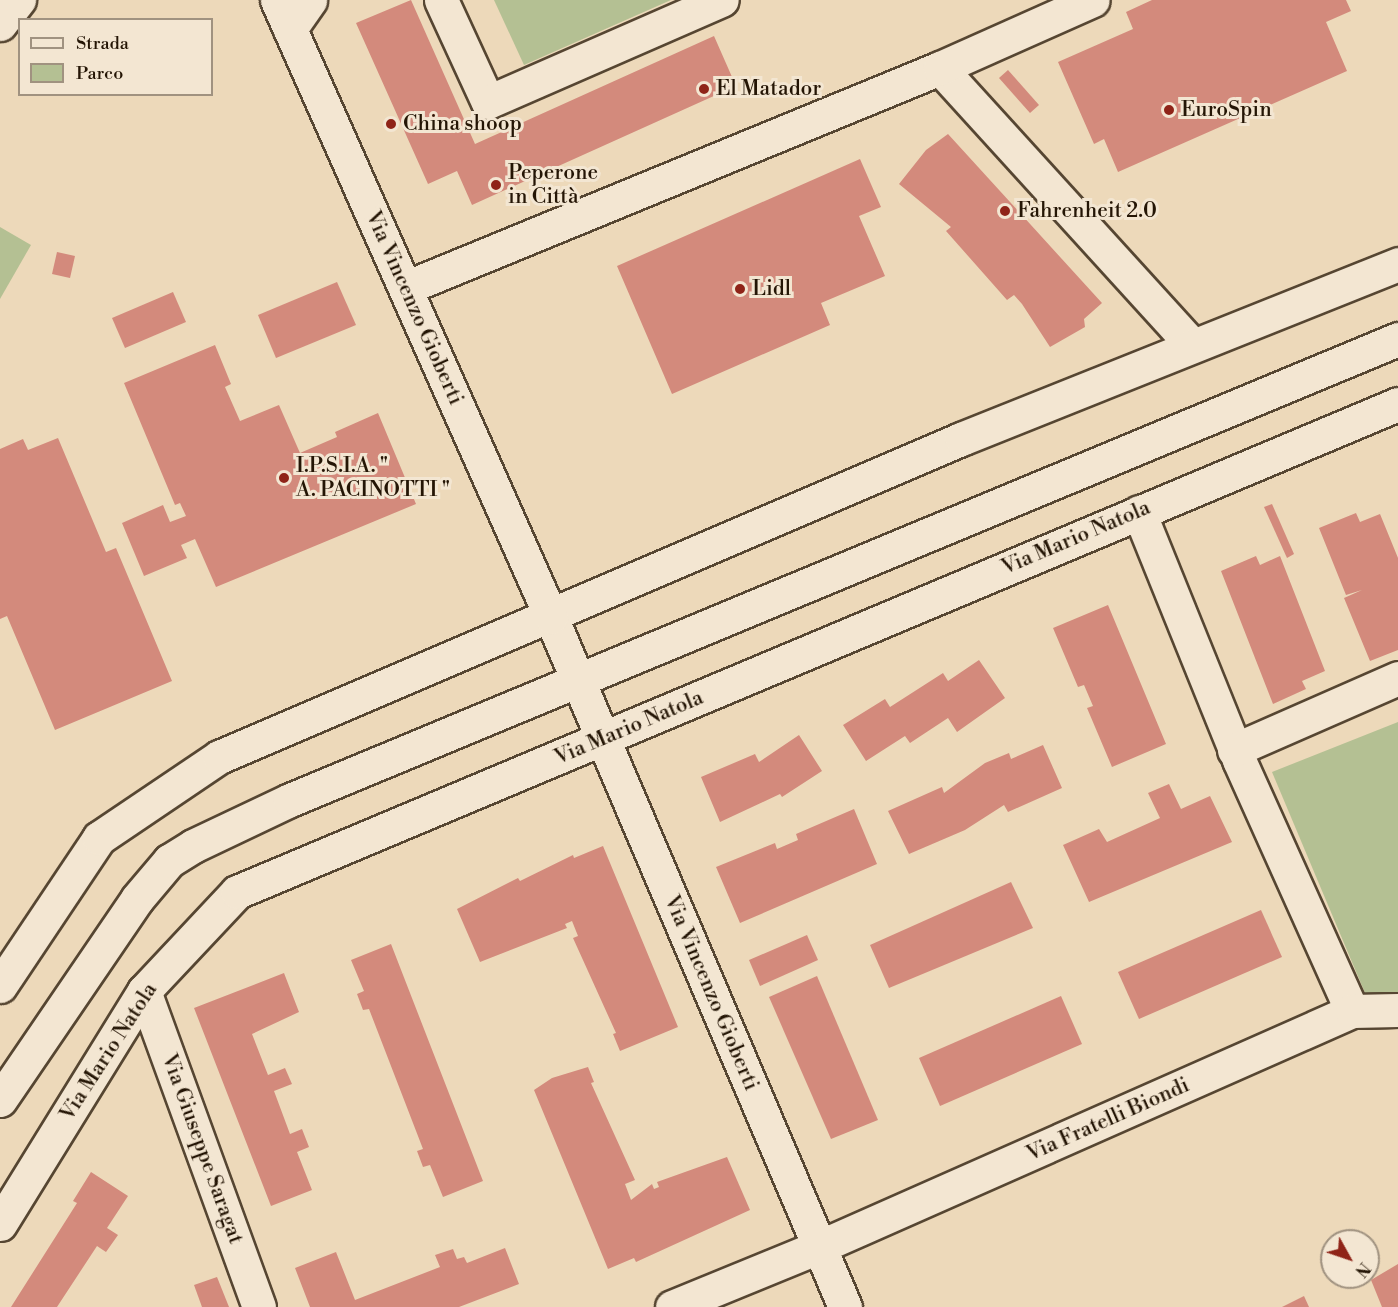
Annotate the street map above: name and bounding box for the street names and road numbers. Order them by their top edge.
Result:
street label: Via Vincenzo Gioberti [360,207,468,409]
street label: Via Mario Natola [998,495,1154,581]
street label: Via Mario Natola [551,685,707,771]
street label: Via Vincenzo Gioberti [658,892,764,1094]
street label: Via Mario Natola [55,978,163,1126]
street label: Via Giuseppe Saragat [156,1051,248,1247]
street label: Via Fratelli Biondi [1023,1073,1193,1167]

